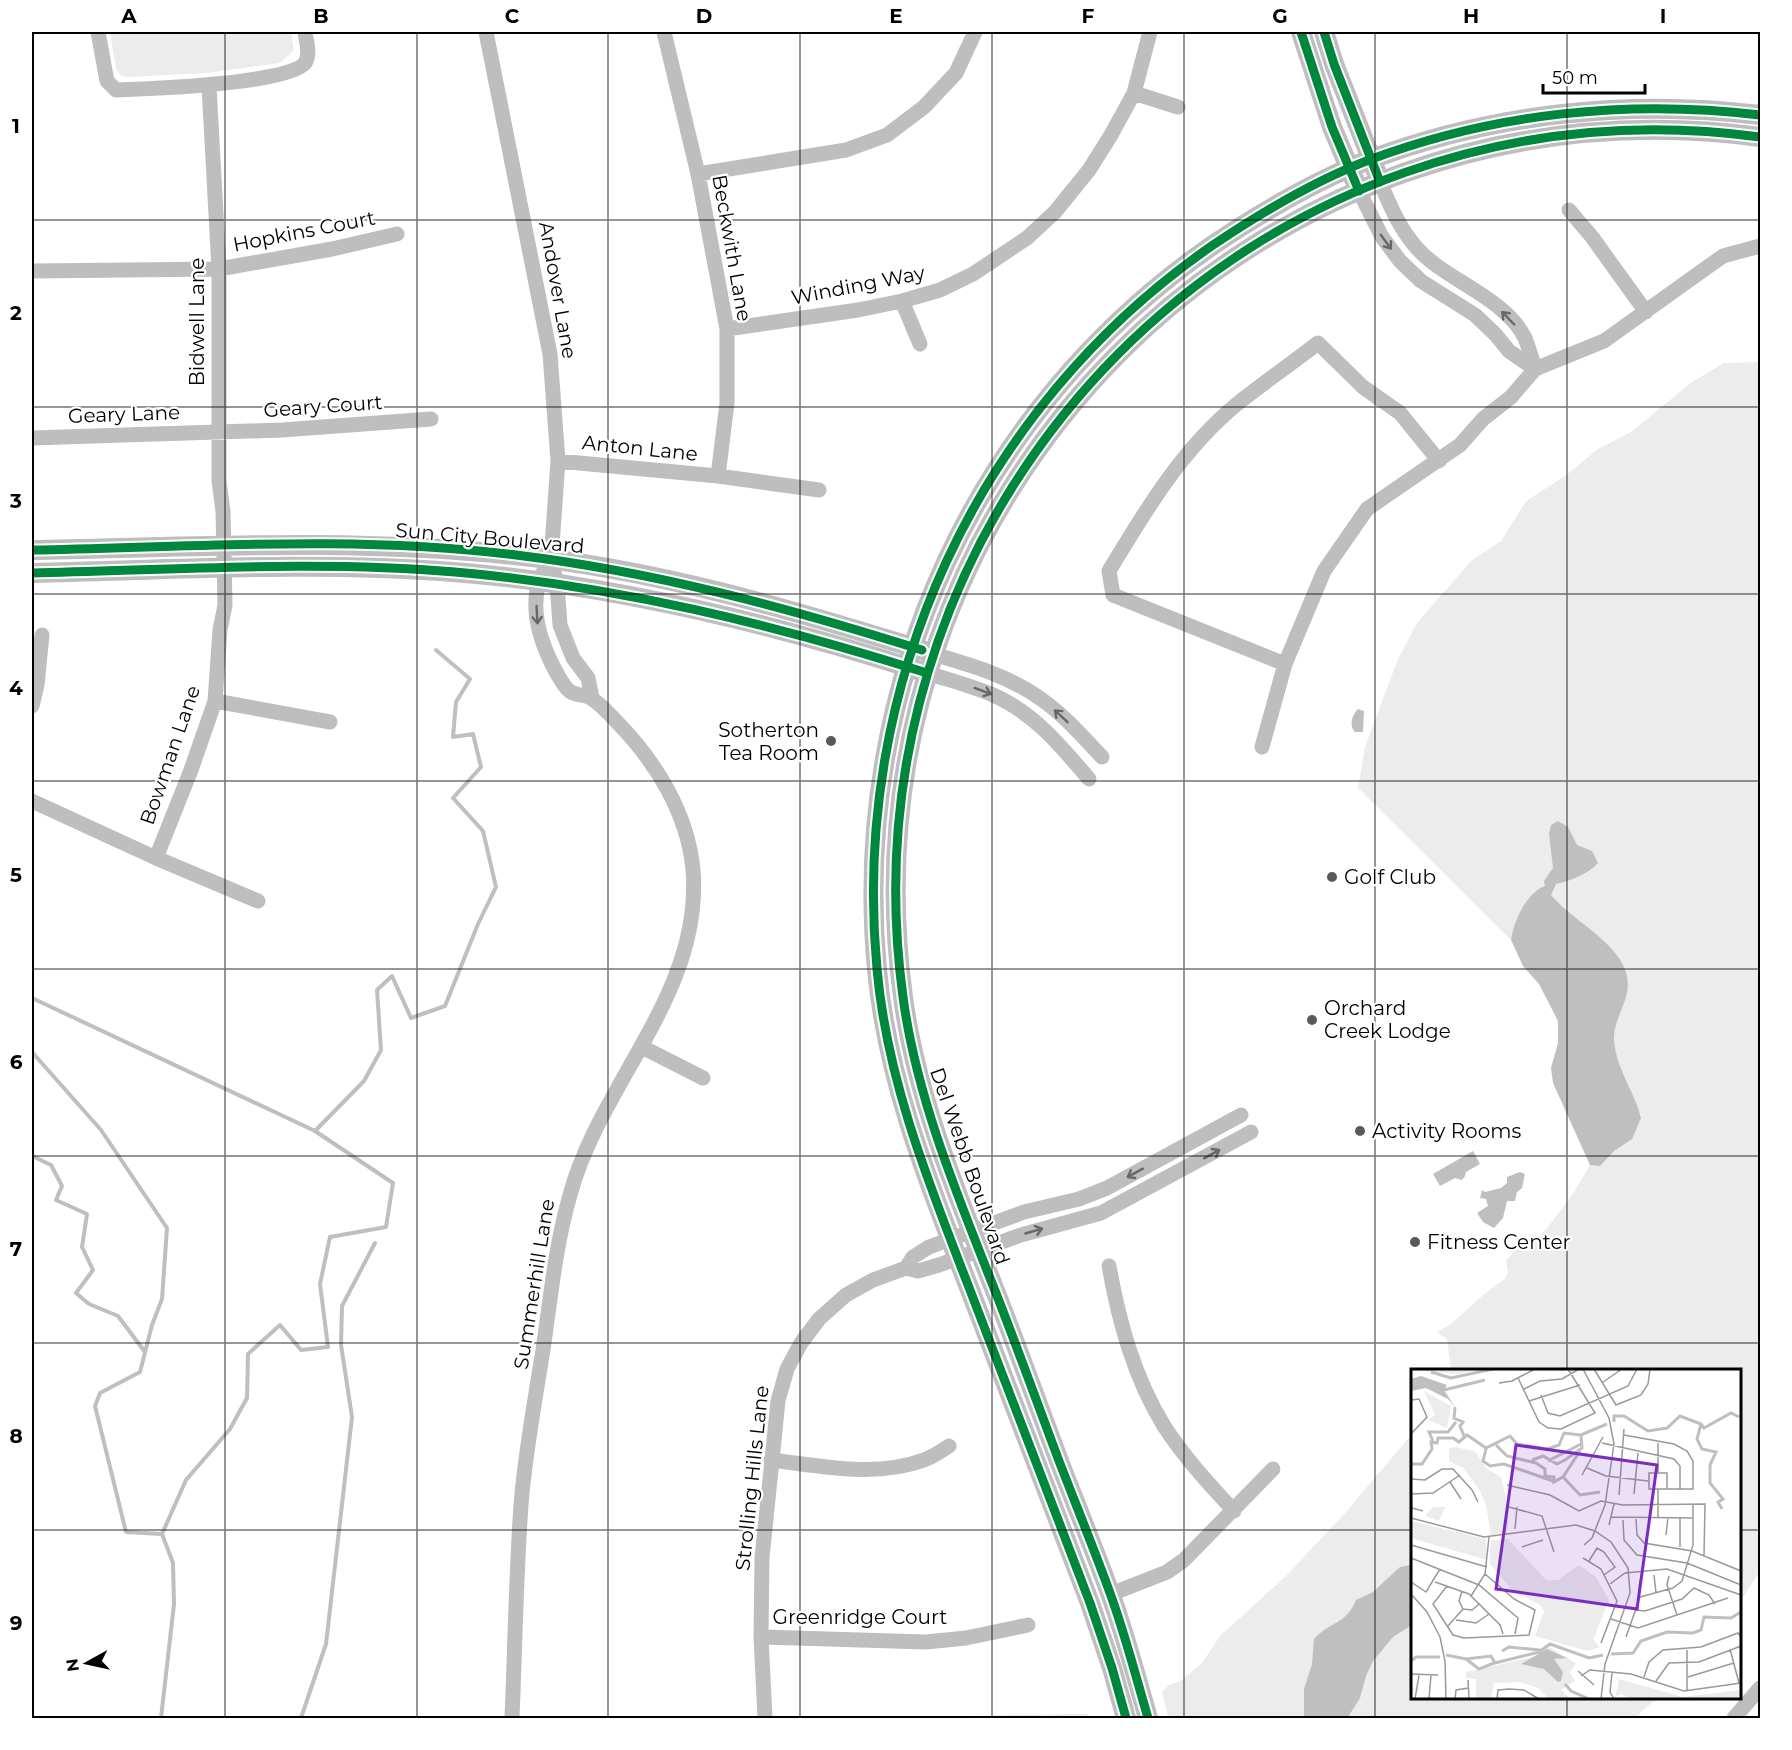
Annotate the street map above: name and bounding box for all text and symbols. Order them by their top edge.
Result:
text: A [120,4,137,28]
text: B [313,4,329,28]
text: C [505,4,520,28]
text: D [696,4,712,28]
text: E [889,4,903,28]
text: F [1082,4,1095,28]
text: G [1272,4,1288,28]
text: H [1463,4,1479,28]
text: I [1660,4,1666,28]
scale bar [1543,57,1645,95]
text: 50 m [1552,67,1598,89]
text: 1 [12,114,20,138]
street label: Beckwith Lane [707,173,757,323]
street label: Hopkins Court [231,205,377,257]
street label: Andover Lane [534,220,582,360]
one-way arrow [1380,234,1392,250]
street label: Bidwell Lane [185,258,209,386]
street label: Winding Way [789,260,927,310]
text: 2 [10,301,22,325]
one-way arrow [1501,311,1515,326]
street label: Geary Court [263,390,383,422]
street label: Geary Lane [68,400,180,428]
street label: Anton Lane [581,430,699,466]
text: 3 [9,489,22,513]
street label: Sun City Boulevard [395,518,585,558]
one-way arrow [532,604,543,624]
text: 4 [9,676,23,700]
street label: Bowman Lane [135,682,205,828]
one-way arrow [973,687,992,698]
one-way arrow [1053,709,1068,723]
place label: Sotherton Tea Room [718,718,819,765]
marker: Sotherton Tea Room [824,734,838,748]
text: 5 [10,863,22,887]
place label: Golf Club [1344,865,1436,889]
marker: Golf Club [1325,870,1339,884]
place label: Orchard Creek Lodge [1324,996,1451,1043]
marker: Orchard Creek Lodge [1305,1013,1319,1027]
text: 6 [10,1050,23,1074]
street label: Del Webb Boulevard [925,1064,1015,1268]
place label: Activity Rooms [1372,1119,1521,1143]
marker: Activity Rooms [1353,1124,1367,1138]
one-way arrow [1203,1148,1220,1160]
one-way arrow [1127,1167,1144,1179]
street label: Summerhill Lane [509,1197,559,1371]
one-way arrow [1024,1225,1043,1236]
place label: Fitness Center [1427,1230,1571,1254]
marker: Fitness Center [1408,1235,1422,1249]
text: 7 [10,1237,22,1261]
inset map [1411,1369,1741,1699]
street label: Strolling Hills Lane [730,1384,774,1572]
text: 8 [9,1424,23,1448]
street label: Greenridge Court [773,1605,947,1629]
text: 9 [10,1611,22,1635]
north arrow [57,1633,117,1693]
text: N [62,1657,83,1673]

